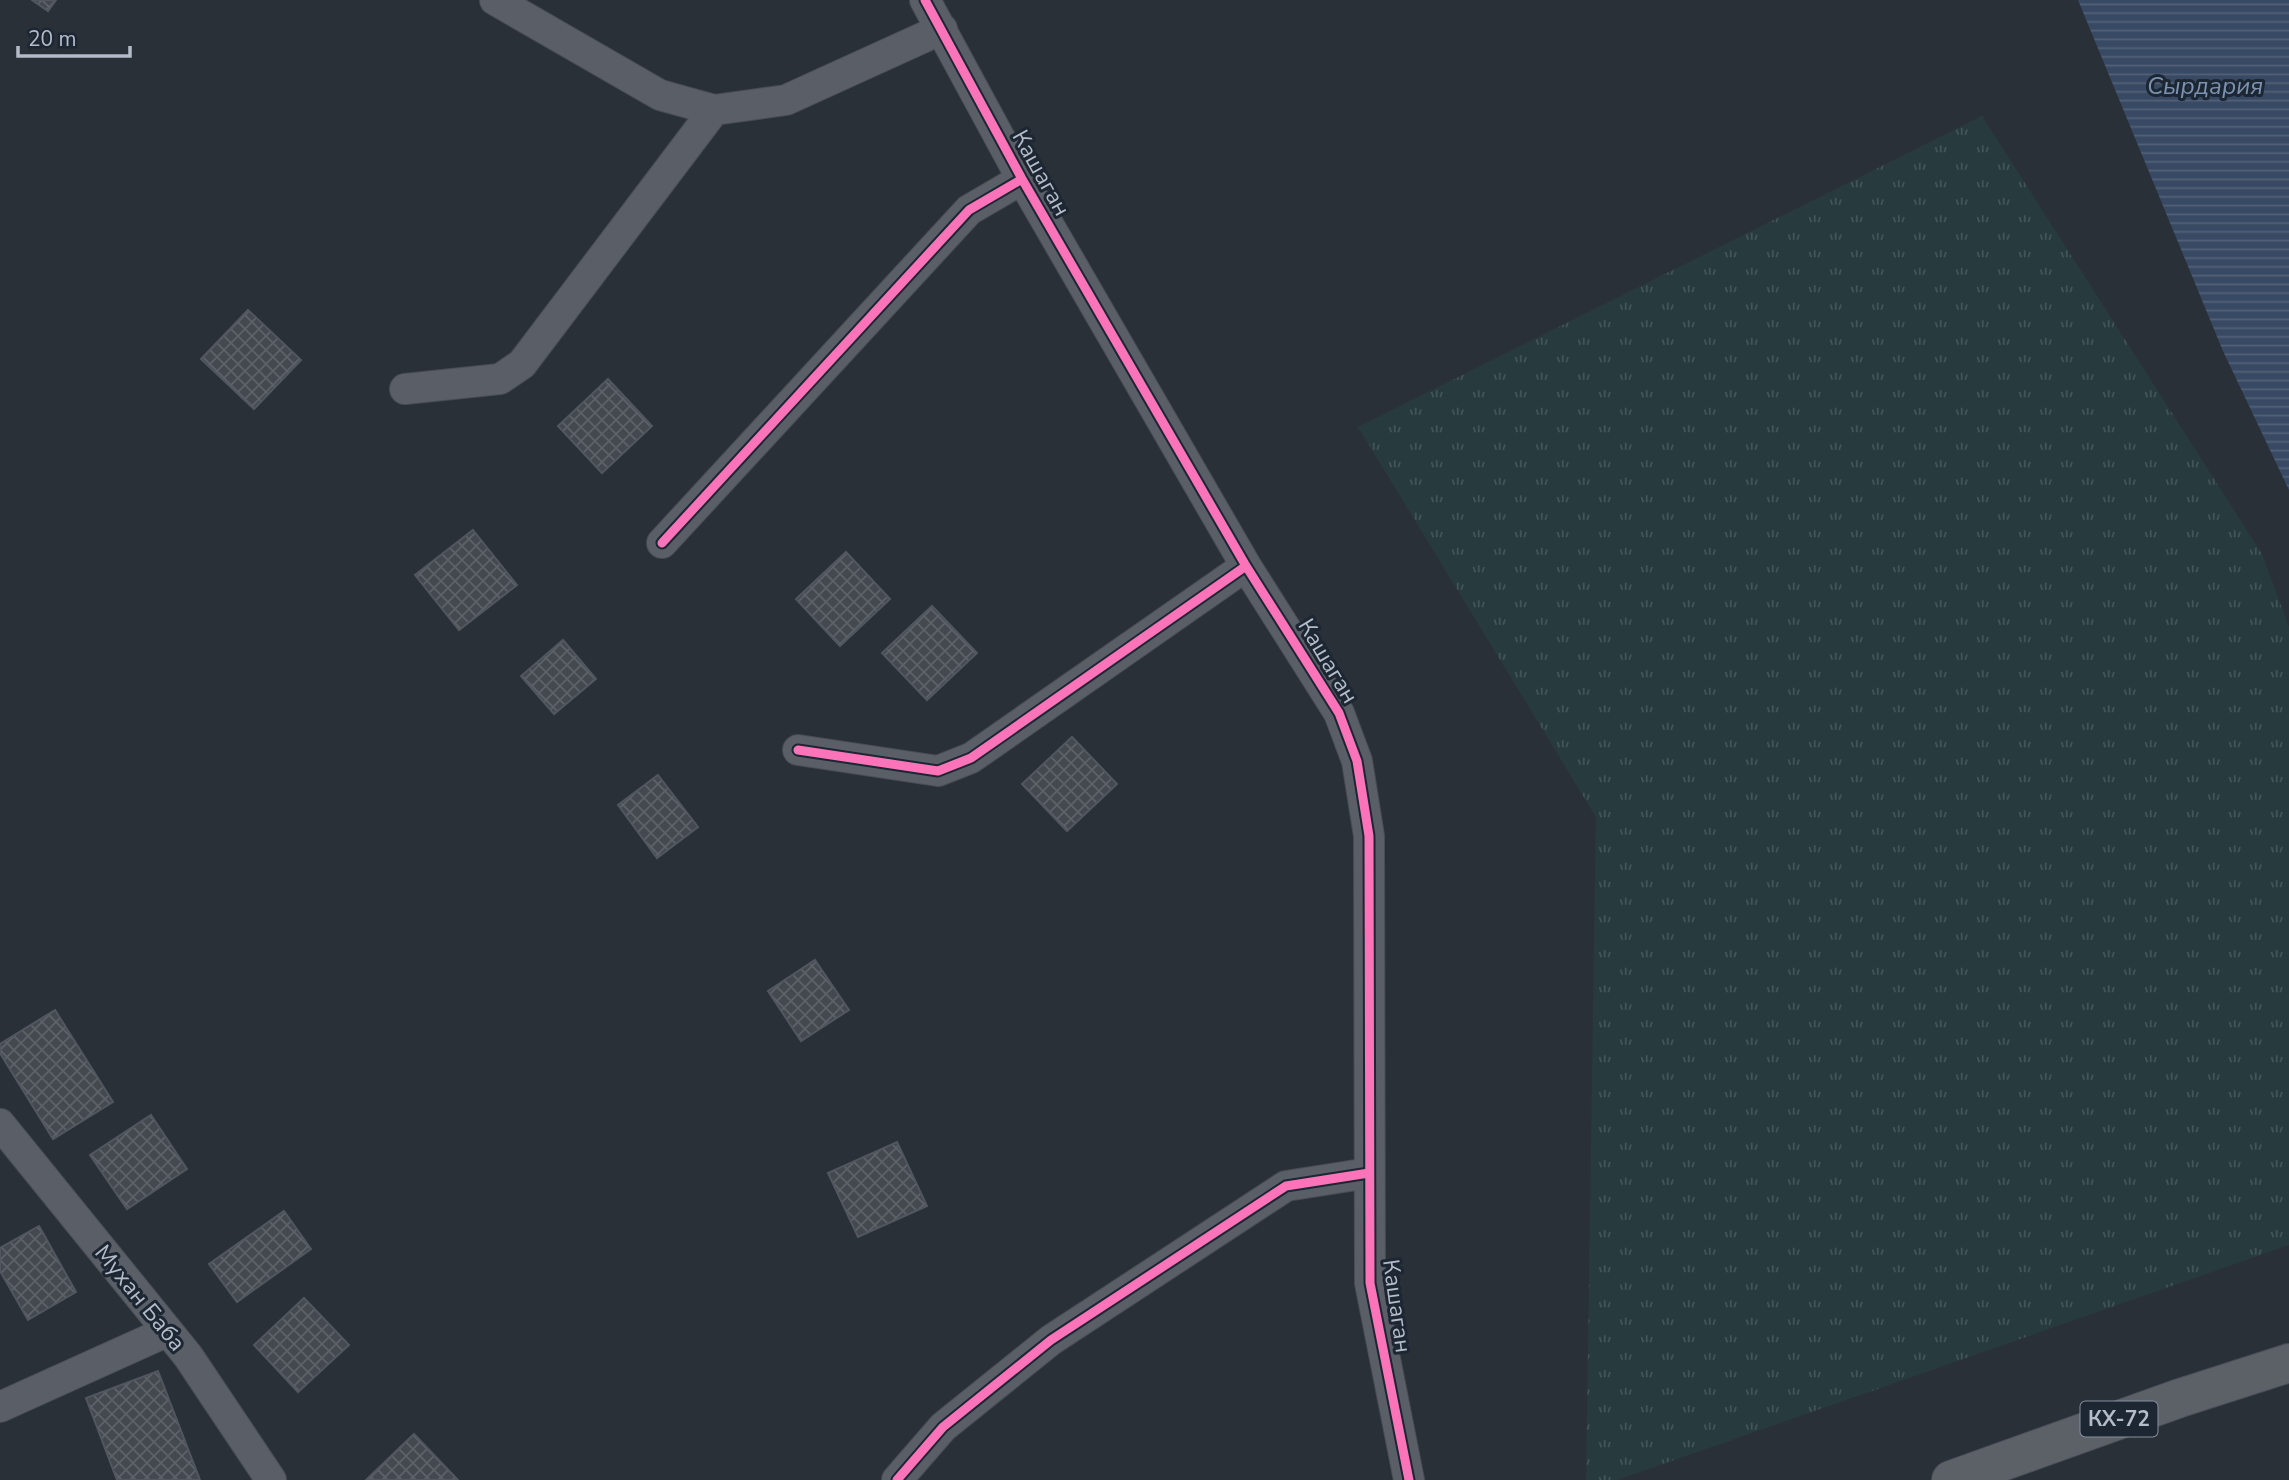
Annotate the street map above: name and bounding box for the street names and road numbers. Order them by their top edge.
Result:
street label: Кашаган [1005,124,1077,222]
street label: Кашаган [1291,613,1365,709]
street label: Мухан Баба [88,1238,192,1358]
street label: Кашаган [1375,1257,1419,1355]
road number: КХ-72 [2080,1402,2158,1436]

